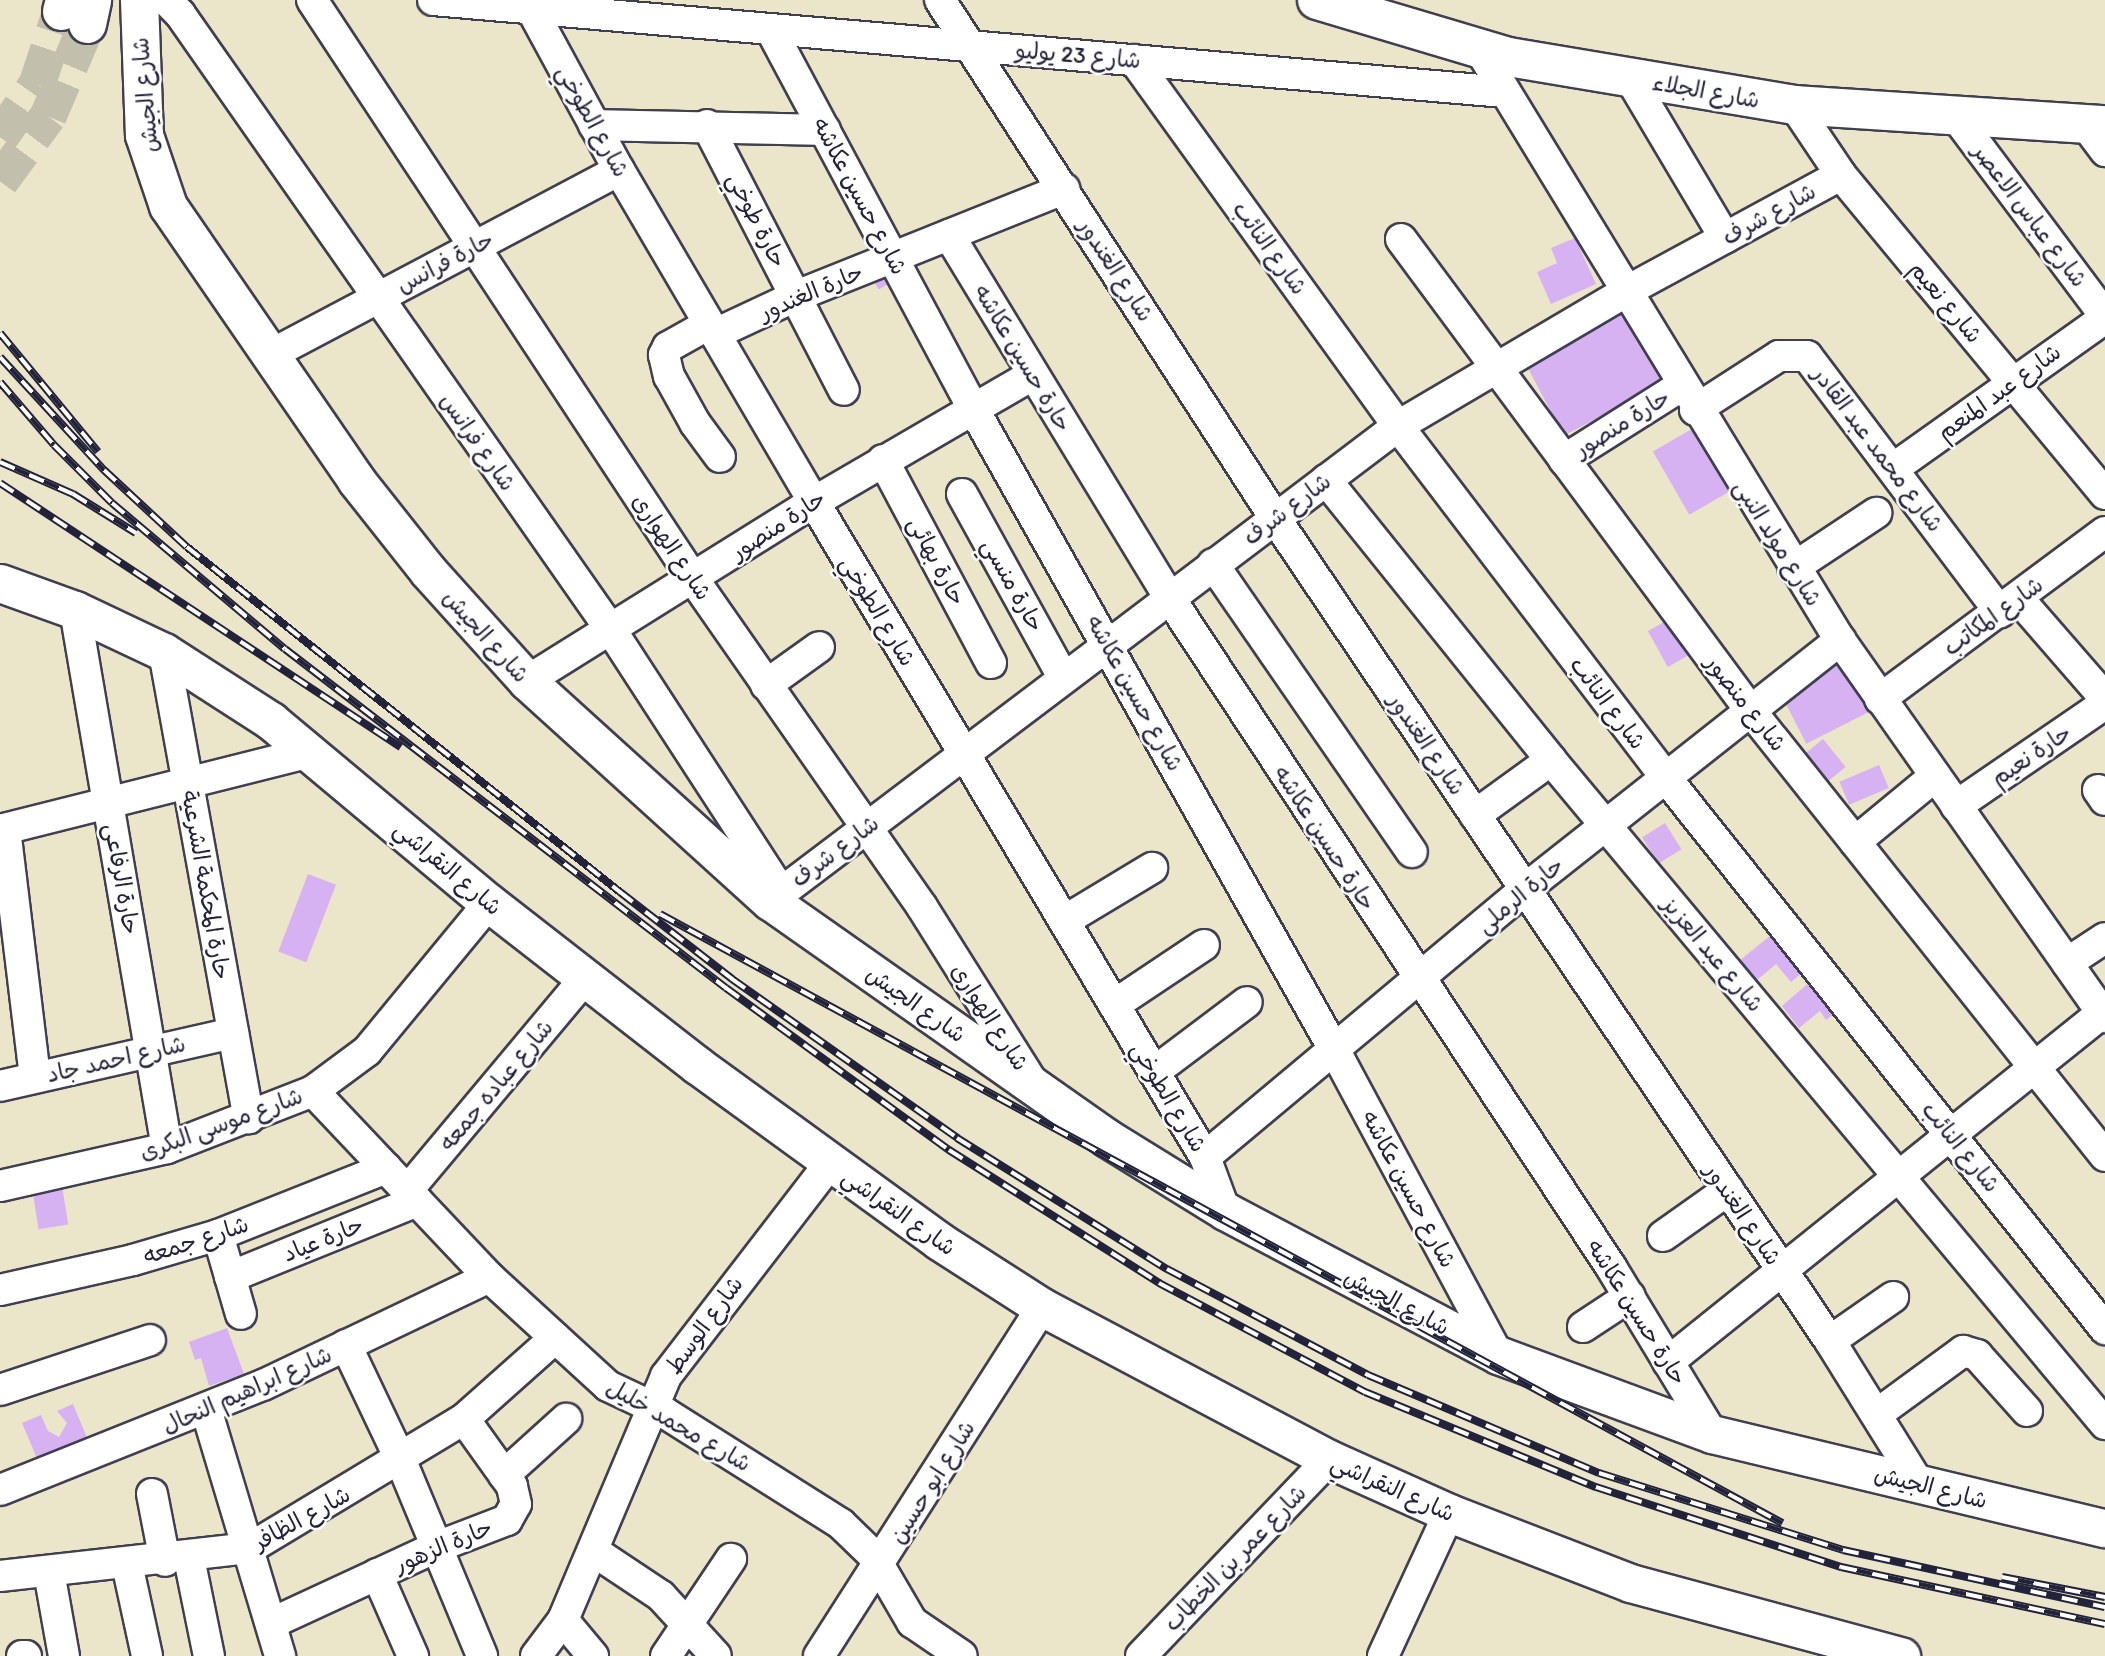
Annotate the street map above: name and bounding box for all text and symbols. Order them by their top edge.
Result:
street label: شارع الجيش [126,36,164,154]
street label: شارع 23 يوليو [1014,36,1142,74]
street label: شارع الطوخي [551,60,635,182]
street label: شارع الجلاء [1650,68,1762,114]
street label: شارع حسين عكاشه [807,113,913,279]
street label: شارع عباس الاعصر [1967,138,2093,292]
street label: حارة طوخي [721,168,793,272]
street label: شارع شرف [1717,177,1821,251]
street label: شارع النائب [1227,196,1313,300]
street label: شارع الغندور [1072,213,1160,327]
street label: حارة فرانس [392,225,498,299]
street label: شارع نعيم [1904,255,1988,349]
street label: حارة الغندور [755,258,867,326]
street label: حارة حسين عكاشه [968,279,1078,437]
street label: شارع عبد المنعم [1932,338,2066,446]
street label: شارع محمد عبد القادر [1807,361,1949,537]
street label: حارة منصور [1569,383,1675,463]
street label: شارع فرانس [434,388,522,496]
street label: شارع شرف [1238,467,1336,551]
street label: شارع مولد النبى [1728,475,1828,611]
street label: حارة منصور [725,484,831,566]
street label: شارع الهوارى [626,489,718,605]
street label: حارة بهائى [902,512,972,610]
street label: حارة منسي [976,533,1050,637]
street label: شارع الطوخي [834,551,922,671]
street label: شارع المكاتب [1938,571,2048,661]
street label: شارع الجيش [437,584,535,688]
street label: شارع حسين عكاشه [1081,610,1189,776]
street label: شارع منصور [1700,649,1792,757]
street label: شارع النائب [1564,651,1652,755]
street label: شارع الغندور [1383,688,1471,800]
street label: حارة نعيم [1986,718,2076,792]
street label: حارة حسين عكاشه [1268,761,1382,915]
street label: حارة المحكمة الشرعية [176,788,236,982]
street label: شارع شرف [786,809,884,893]
street label: شارع النقراشي [388,815,508,921]
street label: حارة الرفاعى [99,821,145,937]
street label: حارة الرملى [1471,851,1569,939]
street label: شارع عبد العزيز [1657,890,1769,1018]
street label: شارع الهوارى [945,958,1035,1076]
street label: شارع الجيش [861,960,971,1048]
street label: شارع عباده جمعه [433,1014,559,1156]
street label: شارع احمد جاد [44,1030,188,1088]
street label: شارع الطوخي [1125,1037,1213,1157]
street label: شارع موسى البكرى [136,1082,306,1166]
street label: شارع النائب [1916,1096,2006,1198]
street label: شارع حسين عكاشه [1356,1106,1462,1272]
street label: شارع الغندور [1699,1158,1787,1270]
street label: شارع النقراشي [837,1163,961,1261]
street label: شارع جمعه [140,1210,252,1270]
street label: حارة عياد [279,1210,367,1268]
street label: حارة حسين عكاشه [1581,1234,1693,1390]
street label: شارع الجيش [1340,1263,1454,1341]
street label: شارع الوسط [659,1271,749,1379]
street label: شارع ابراهيم النحال [158,1340,336,1440]
street label: شارع محمد خليل [602,1373,756,1477]
street label: شارع ابو حسين [883,1415,981,1549]
street label: شارع النقراشي [1327,1448,1459,1528]
street label: شارع الجيش [1872,1460,1990,1514]
street label: شارع عمر بن الخطاب [1158,1479,1312,1637]
street label: شارع الظافر [249,1480,355,1556]
street label: حارة الزهور [390,1513,496,1579]

